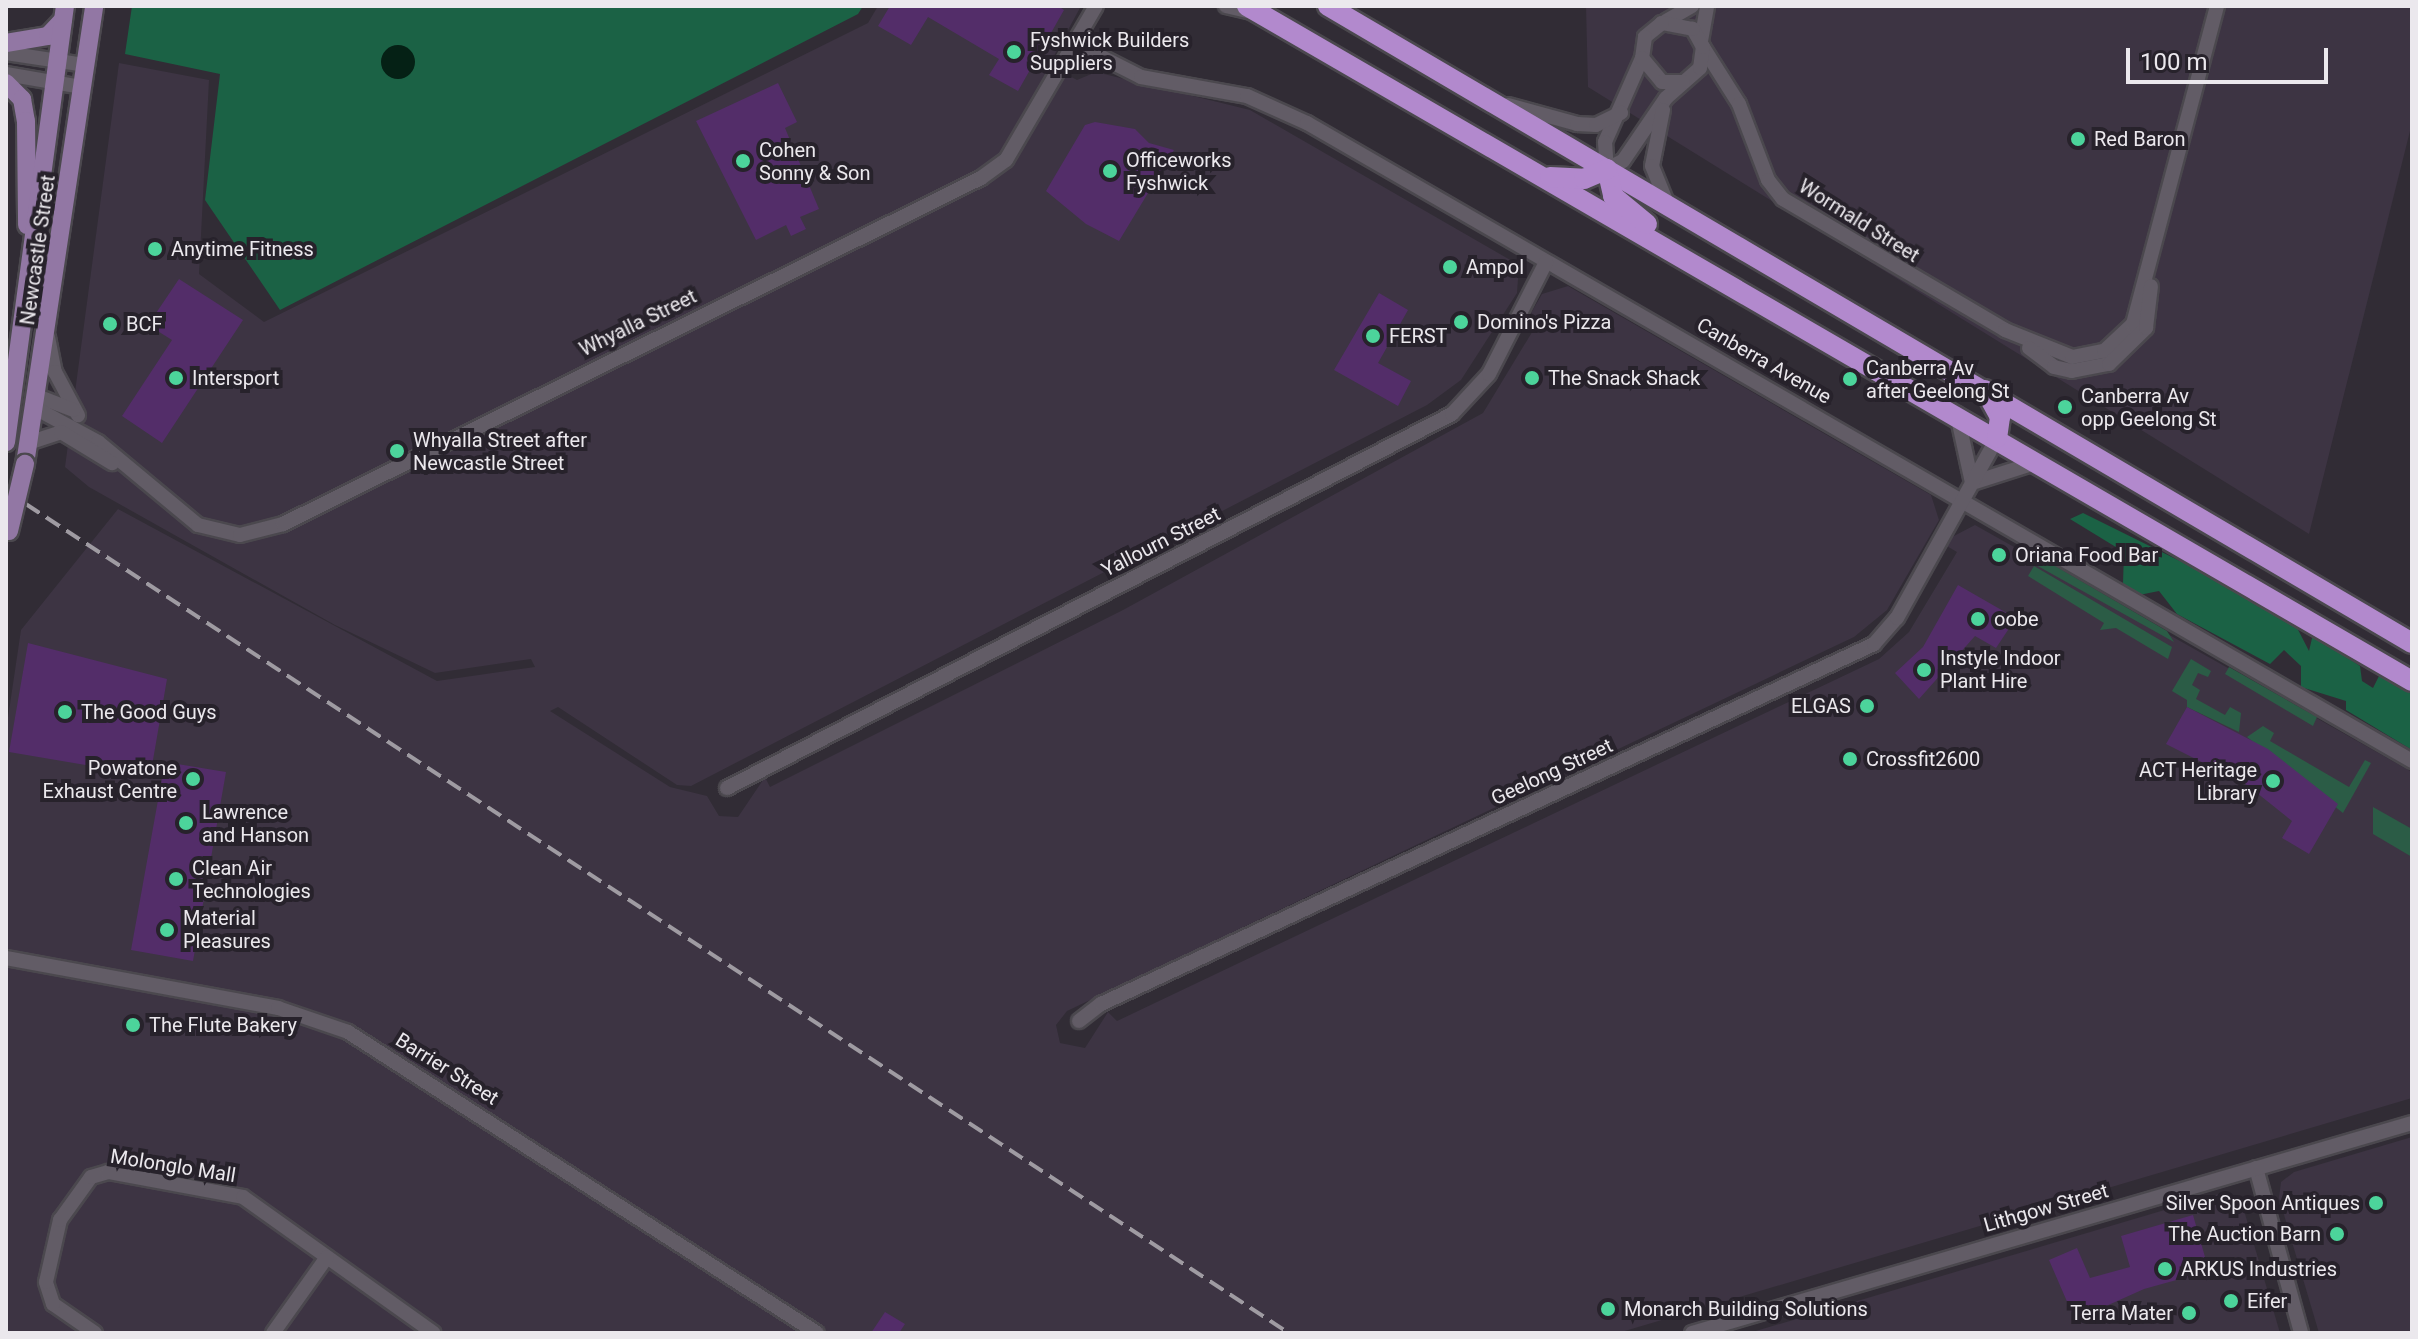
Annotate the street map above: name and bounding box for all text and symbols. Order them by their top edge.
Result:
place label: Fyshwick Builders Suppliers [1030,28,1189,75]
scale bar [2130,32,2332,82]
marker: Fyshwick Builders Suppliers [1005,43,1023,61]
text: 100 m [2140,48,2207,76]
place label: Red Baron [2094,127,2186,151]
marker: Red Baron [2069,130,2087,148]
place label: Cohen Sonny & Son [759,138,871,185]
place label: Officeworks Fyshwick [1126,148,1232,195]
marker: Cohen Sonny & Son [734,152,752,170]
marker: Officeworks Fyshwick [1101,162,1119,180]
street label: Newcastle Street [16,173,60,327]
street label: Wormald Street [1794,174,1924,268]
place label: Anytime Fitness [171,237,314,261]
marker: Anytime Fitness [146,240,164,258]
place label: Ampol [1466,255,1524,279]
marker: Ampol [1441,258,1459,276]
street label: Whyalla Street [576,284,700,362]
place label: Domino's Pizza [1477,310,1611,334]
place label: BCF [126,312,163,336]
marker: Domino's Pizza [1452,313,1470,331]
street label: Canberra Avenue [1693,313,1835,409]
marker: BCF [101,315,119,333]
place label: FERST [1389,324,1448,348]
marker: FERST [1364,327,1382,345]
place label: Canberra Av after Geelong St [1866,356,2009,403]
place label: Intersport [192,366,279,390]
place label: The Snack Shack [1548,366,1700,390]
marker: Intersport [167,369,185,387]
marker: The Snack Shack [1523,369,1541,387]
marker: Canberra Av after Geelong St [1841,370,1859,388]
place label: Canberra Av opp Geelong St [2081,384,2217,431]
marker: Canberra Av opp Geelong St [2056,398,2074,416]
place label: Whyalla Street after Newcastle Street [413,428,587,475]
marker: Whyalla Street after Newcastle Street [388,442,406,460]
street label: Yallourn Street [1098,502,1224,582]
place label: Oriana Food Bar [2015,543,2158,567]
marker: Oriana Food Bar [1990,546,2008,564]
place label: oobe [1994,607,2039,631]
marker: oobe [1969,610,1987,628]
place label: Instyle Indoor Plant Hire [1940,646,2061,693]
marker: Instyle Indoor Plant Hire [1915,661,1933,679]
place label: ELGAS [1791,694,1851,718]
marker: ELGAS [1858,697,1876,715]
place label: The Good Guys [81,700,217,724]
marker: The Good Guys [56,703,74,721]
street label: Geelong Street [1488,733,1616,811]
place label: Crossfit2600 [1866,747,1980,771]
marker: Crossfit2600 [1841,750,1859,768]
place label: Powatone Exhaust Centre [43,756,177,803]
place label: ACT Heritage Library [2139,758,2257,805]
marker: Powatone Exhaust Centre [184,770,202,788]
marker: ACT Heritage Library [2264,772,2282,790]
place label: Lawrence and Hanson [202,800,309,847]
marker: Lawrence and Hanson [177,814,195,832]
place label: Clean Air Technologies [192,856,311,903]
marker: Clean Air Technologies [167,870,185,888]
place label: Material Pleasures [183,906,271,953]
marker: Material Pleasures [158,921,176,939]
place label: The Flute Bakery [149,1013,297,1037]
marker: The Flute Bakery [124,1016,142,1034]
street label: Barrier Street [391,1028,503,1110]
street label: Molonglo Mall [109,1144,237,1188]
street label: Lithgow Street [1981,1179,2111,1237]
place label: Silver Spoon Antiques [2166,1191,2360,1215]
marker: Silver Spoon Antiques [2367,1194,2385,1212]
place label: The Auction Barn [2168,1222,2321,1246]
marker: The Auction Barn [2328,1225,2346,1243]
place label: ARKUS Industries [2181,1257,2337,1281]
marker: ARKUS Industries [2156,1260,2174,1278]
place label: Eifer [2247,1289,2287,1313]
marker: Eifer [2222,1292,2240,1310]
place label: Monarch Building Solutions [1624,1297,1868,1321]
marker: Monarch Building Solutions [1599,1300,1617,1318]
place label: Terra Mater [2070,1301,2173,1325]
marker: Terra Mater [2180,1304,2198,1322]

